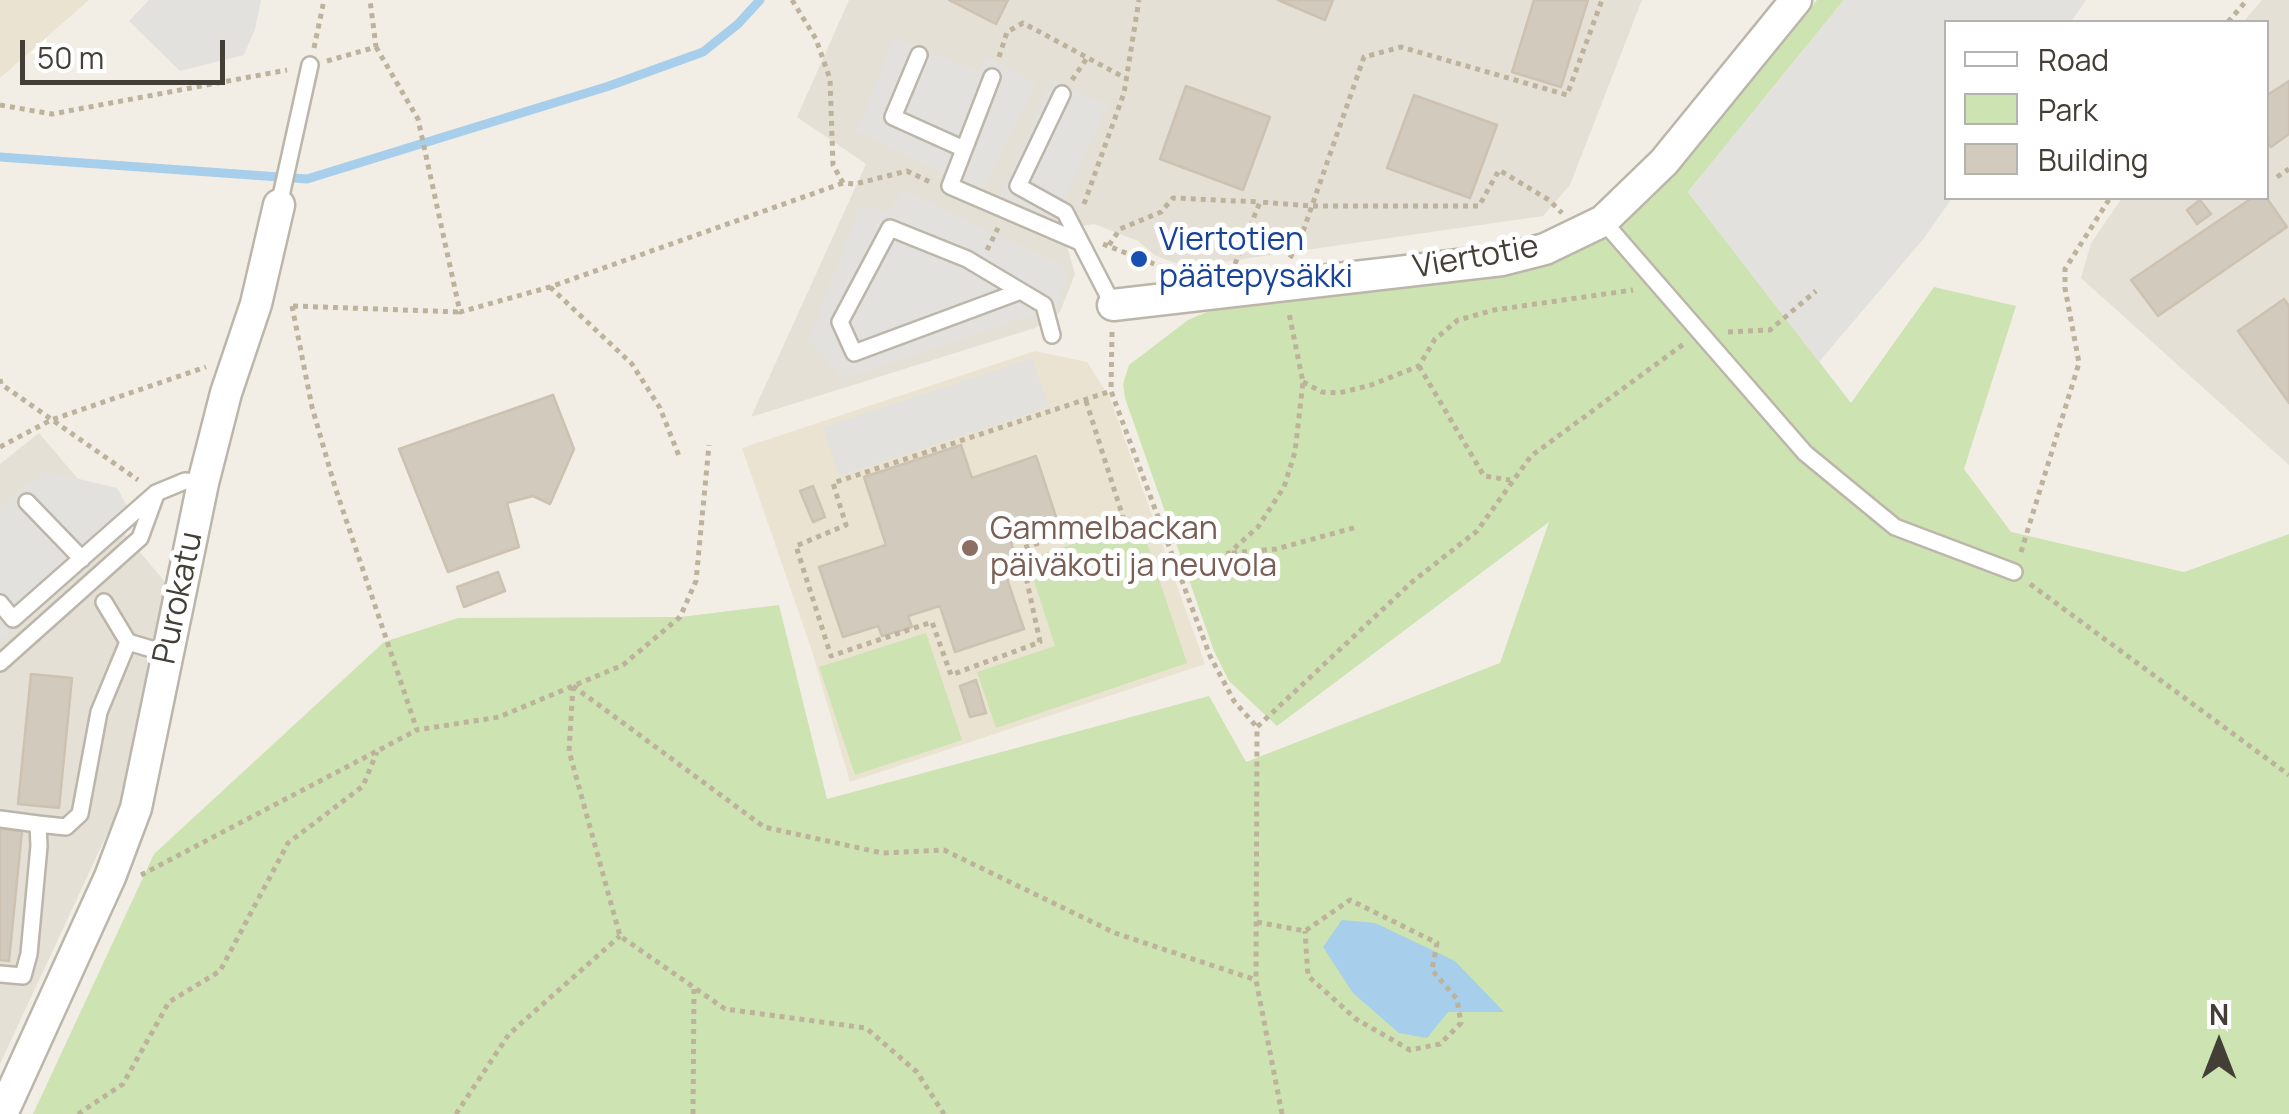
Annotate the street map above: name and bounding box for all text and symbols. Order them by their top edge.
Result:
scale bar [25,20,230,82]
legend [1944,20,2269,200]
text: 50 m [37,37,104,78]
text: Road [2038,39,2109,80]
text: Park [2038,89,2098,130]
text: Building [2038,139,2149,180]
place label: Viertotien päätepysäkki [1159,222,1353,297]
street label: Viertotie [1410,228,1542,288]
marker: Viertotien päätepysäkki [1128,248,1150,270]
place label: Gammelbackan päiväkoti ja neuvola [990,511,1277,586]
street label: Purokatu [146,528,212,668]
marker: Gammelbackan päiväkoti ja neuvola [959,537,981,559]
north arrow [2169,994,2269,1094]
text: N [2209,995,2229,1033]

